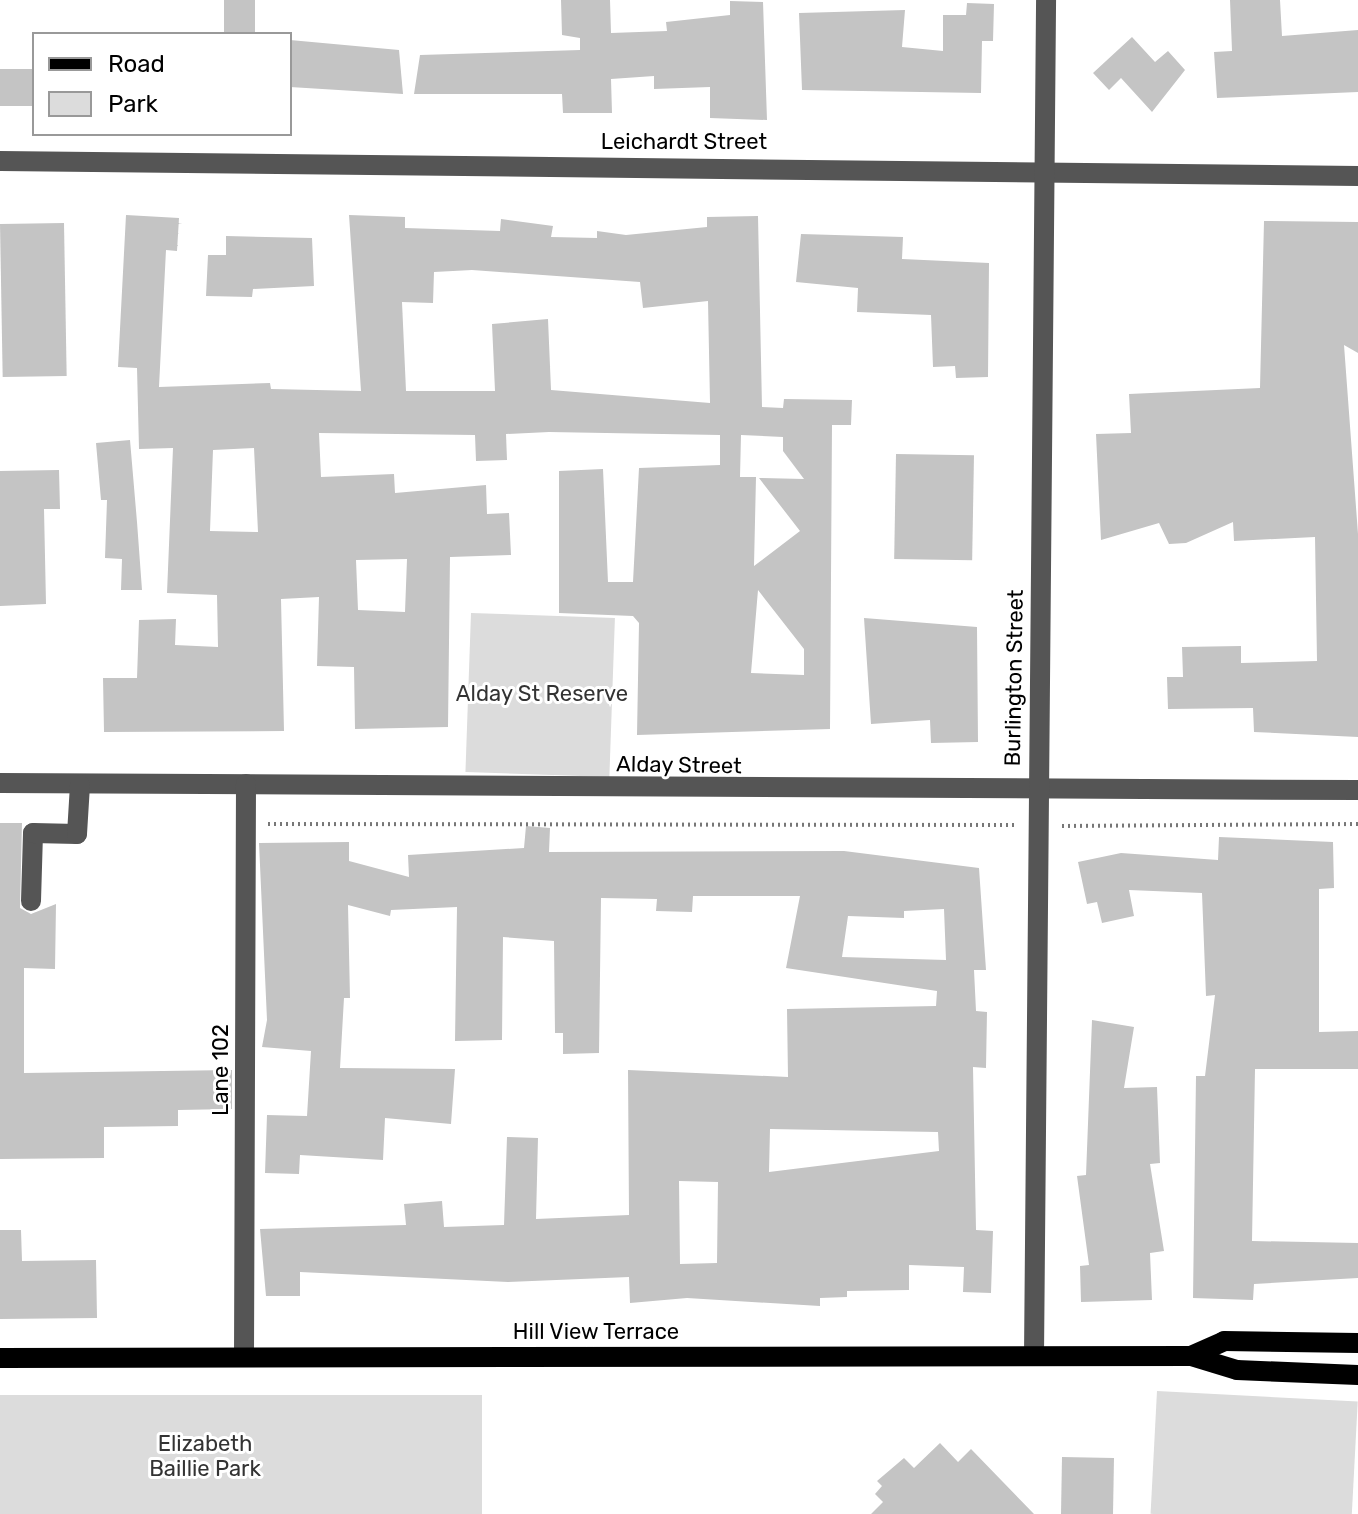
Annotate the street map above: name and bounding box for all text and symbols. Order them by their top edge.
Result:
legend [32,32,292,136]
text: Road [108,50,165,78]
text: Park [108,90,158,118]
street label: Leichardt Street [601,129,767,155]
street label: Burlington Street [999,589,1029,767]
park label: Alday St Reserve [456,681,628,707]
street label: Alday Street [616,751,742,779]
street label: Lane 102 [208,1024,234,1116]
street label: Hill View Terrace [512,1319,680,1345]
park label: Elizabeth Baillie Park [149,1430,261,1482]

